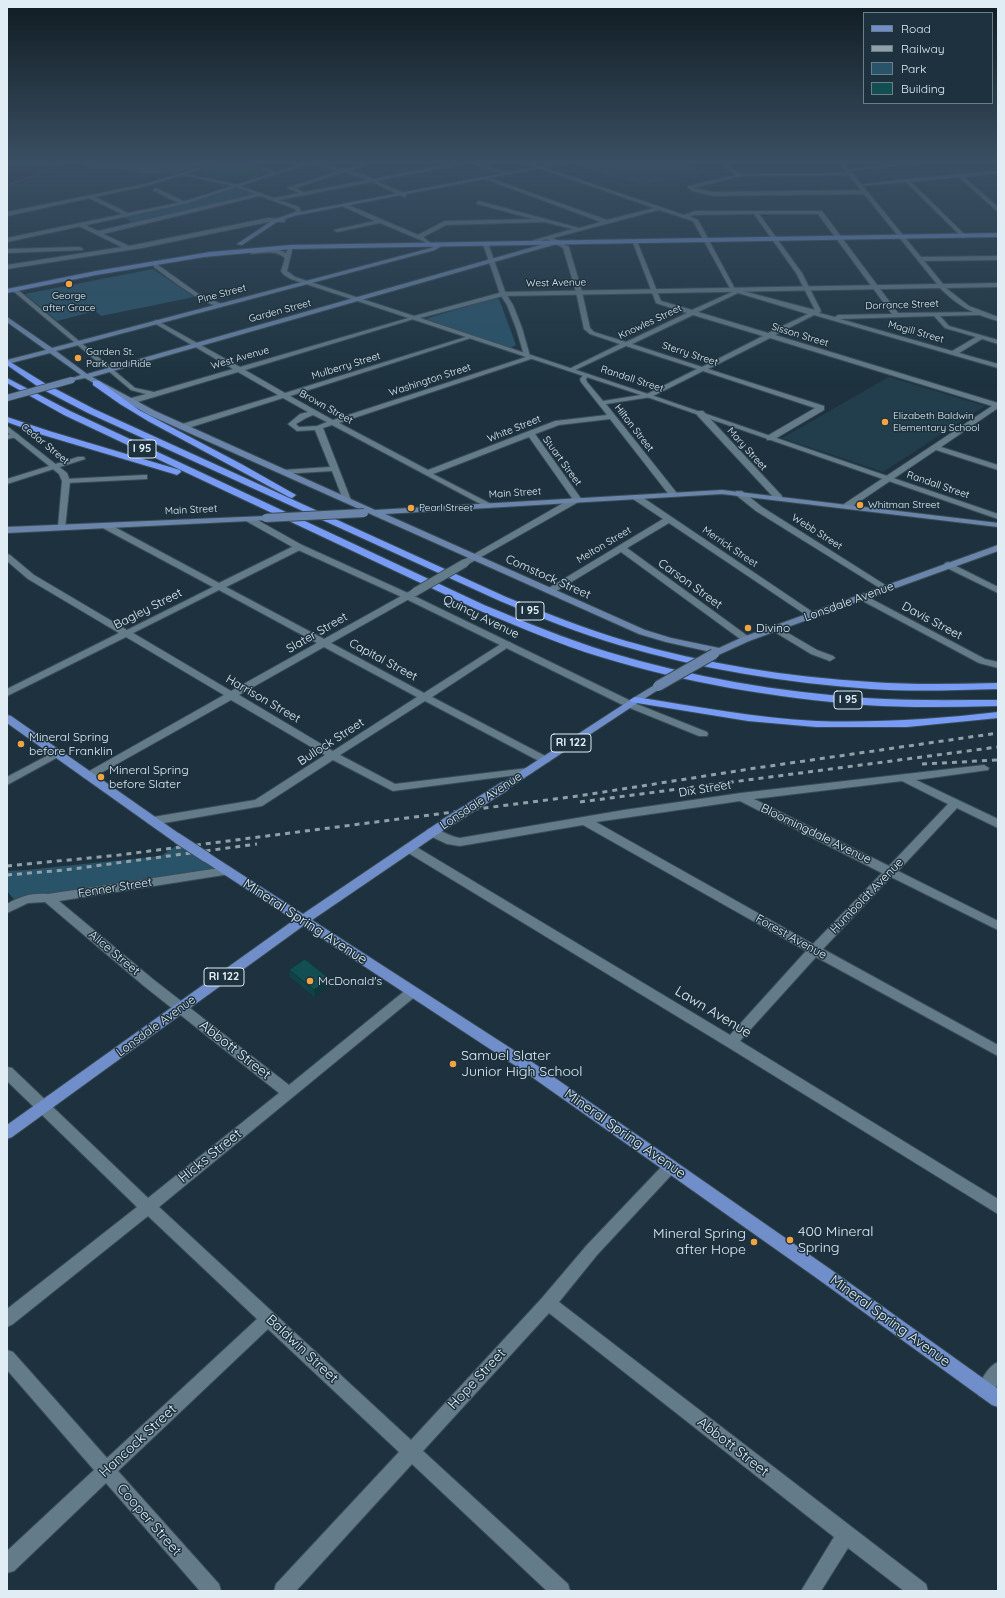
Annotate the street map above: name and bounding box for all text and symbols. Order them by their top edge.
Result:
legend [863,12,993,104]
text: Road [901,21,931,36]
text: Railway [901,41,945,56]
text: Park [901,61,926,76]
text: Building [901,81,945,96]
street label: West Avenue [526,276,586,290]
marker: George after Grace [64,279,74,289]
street label: Pine Street [196,282,248,306]
place label: George after Grace [43,290,95,314]
street label: Garden Street [247,297,313,325]
street label: Dorrance Street [865,298,939,312]
street label: Knowles Street [616,302,684,342]
street label: Magill Street [887,318,945,346]
street label: Sisson Street [770,321,830,349]
street label: Sterry Street [661,339,719,369]
street label: West Avenue [209,344,271,372]
place label: Garden St. Park and Ride [86,346,151,370]
street label: Mulberry Street [310,350,382,382]
marker: Garden St. Park and Ride [73,353,83,363]
street label: Washington Street [388,361,472,399]
street label: Randall Street [599,363,665,395]
street label: Brown Street [297,387,355,427]
street label: Hilton Street [612,402,656,454]
place label: Elizabeth Baldwin Elementary School [893,410,980,434]
street label: White Street [486,413,542,445]
marker: Elizabeth Baldwin Elementary School [880,417,890,427]
street label: Cedar Street [19,421,71,467]
street label: Mary Street [725,425,769,473]
street label: Stuart Street [540,434,584,488]
road number: I 95 [128,440,156,458]
street label: Randall Street [905,469,971,501]
street label: Main Street [488,485,542,501]
place label: Whitman Street [868,499,940,511]
marker: Whitman Street [855,500,865,510]
place label: Pearl Street [419,502,473,514]
street label: Main Street [165,503,217,517]
marker: Pearl Street [406,503,416,513]
street label: Webb Street [790,512,844,552]
street label: Melton Street [575,524,633,566]
street label: Merrick Street [700,524,760,570]
street label: Comstock Street [503,552,593,602]
street label: Carson Street [655,556,725,612]
street label: Lonsdale Avenue [802,579,896,625]
street label: Bagley Street [111,586,185,632]
street label: Quincy Avenue [441,592,521,642]
street label: Davis Street [899,599,965,643]
road number: I 95 [516,602,544,620]
street label: Slater Street [284,610,350,656]
place label: Divino [756,621,790,635]
marker: Divino [743,623,753,633]
street label: Capital Street [346,636,420,684]
street label: Harrison Street [223,672,303,726]
road number: I 95 [834,691,862,709]
street label: Bullock Street [295,715,367,769]
place label: Mineral Spring before Franklin [29,730,113,758]
road number: RI 122 [551,734,591,752]
marker: Mineral Spring before Franklin [16,739,26,749]
place label: Mineral Spring before Slater [109,763,189,791]
street label: Lonsdale Avenue [437,769,525,833]
marker: Mineral Spring before Slater [96,772,106,782]
street label: Dix Street [678,778,732,800]
street label: Bloomingdale Avenue [759,801,873,867]
street label: Humboldt Avenue [827,855,907,937]
street label: Fenner Street [77,875,153,901]
street label: Mineral Spring Avenue [240,876,370,968]
street label: Forest Avenue [753,912,829,962]
street label: Alice Street [86,928,142,978]
road number: RI 122 [204,968,244,986]
place label: McDonald's [318,974,382,988]
marker: McDonald's [305,976,315,986]
street label: Lawn Avenue [672,983,754,1041]
street label: Lonsdale Avenue [114,992,198,1060]
street label: Abbott Street [196,1017,274,1083]
place label: Samuel Slater Junior High School [461,1048,583,1080]
marker: Samuel Slater Junior High School [448,1059,458,1069]
street label: Mineral Spring Avenue [561,1086,689,1182]
street label: Hicks Street [175,1125,245,1187]
place label: 400 Mineral Spring [798,1224,873,1256]
place label: Mineral Spring after Hope [653,1226,746,1258]
marker: 400 Mineral Spring [785,1235,795,1245]
marker: Mineral Spring after Hope [749,1237,759,1247]
street label: Mineral Spring Avenue [827,1272,953,1370]
street label: Baldwin Street [262,1311,342,1387]
street label: Hope Street [445,1345,509,1413]
street label: Hancock Street [96,1401,180,1481]
street label: Abbott Street [694,1414,772,1480]
street label: Cooper Street [113,1481,185,1559]

